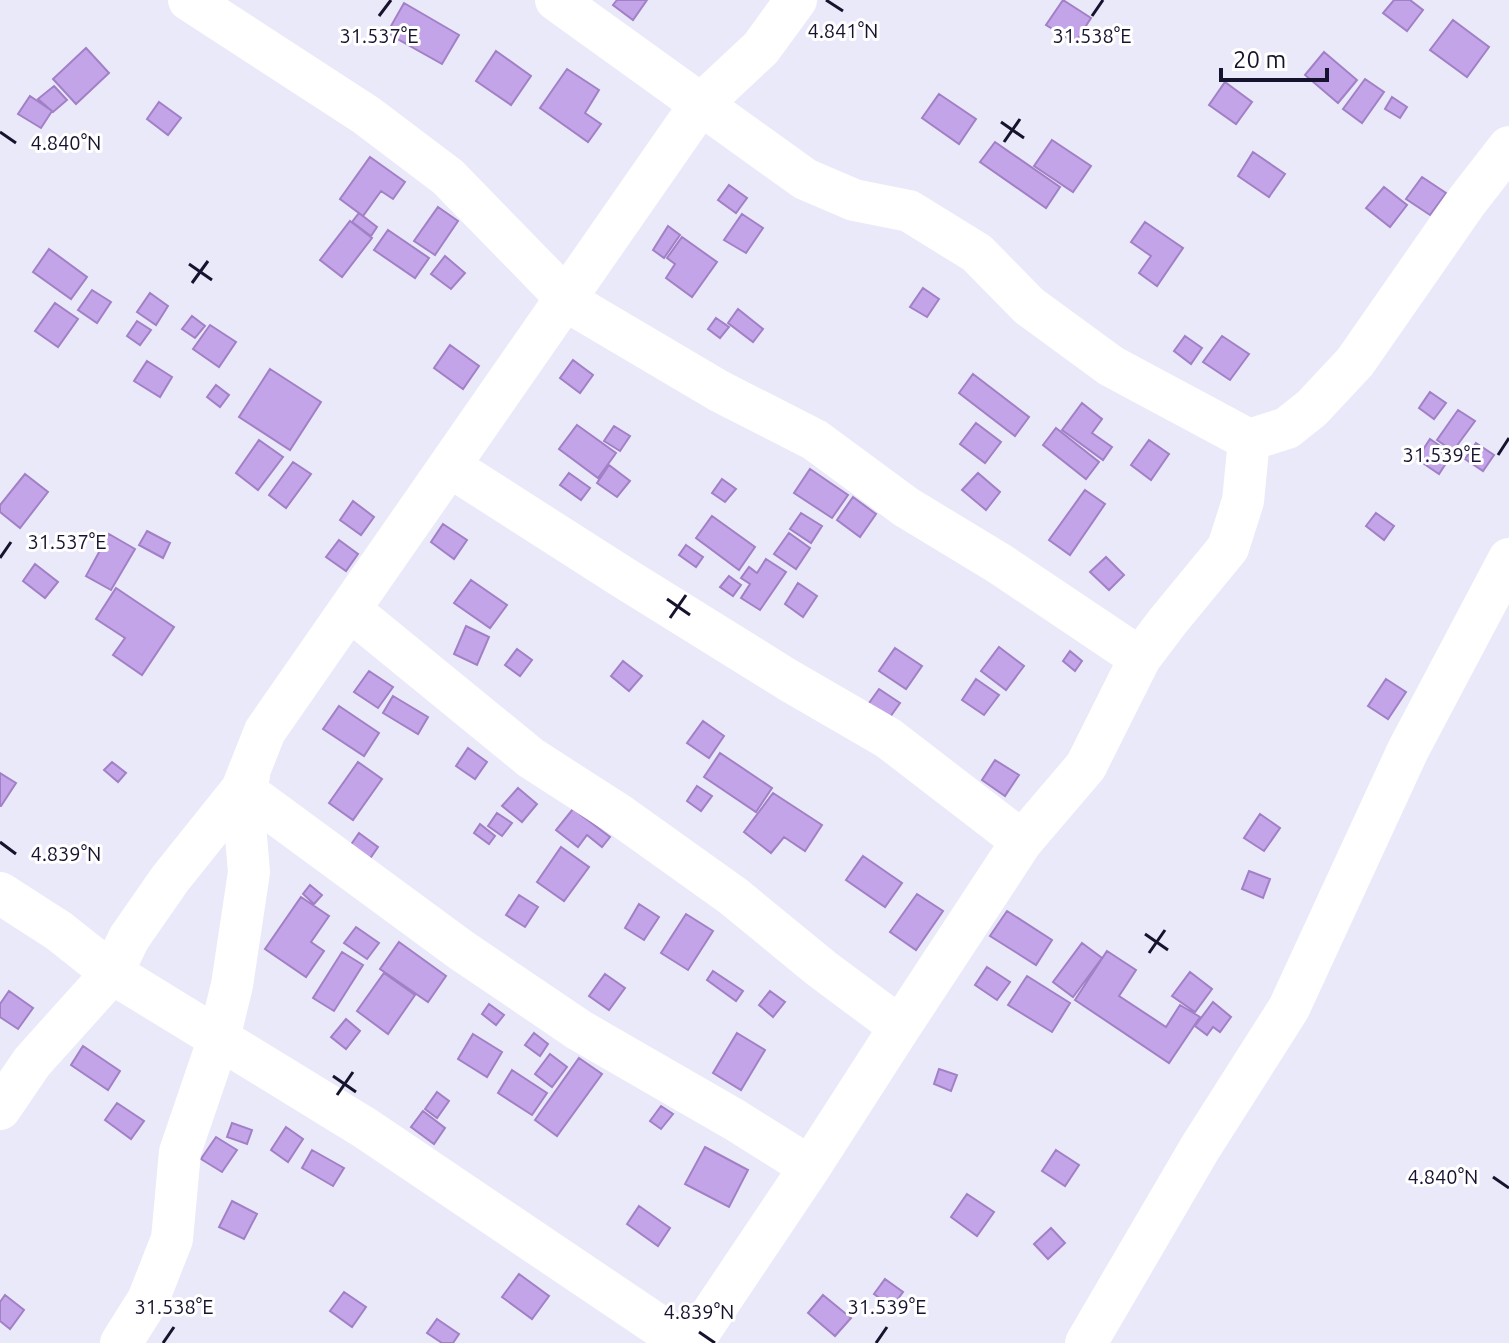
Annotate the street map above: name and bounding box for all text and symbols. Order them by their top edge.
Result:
text: 4.841°N [808,19,878,42]
text: 31.537°E [340,24,419,47]
text: 31.538°E [1053,24,1132,47]
scale bar [1221,32,1327,82]
text: 20 m [1233,46,1286,73]
text: 4.840°N [31,131,101,154]
text: 31.539°E [1403,443,1482,466]
text: 31.537°E [28,530,107,553]
text: 4.839°N [31,842,101,865]
text: 4.840°N [1408,1165,1478,1188]
text: 31.538°E [135,1295,214,1318]
text: 31.539°E [848,1295,927,1318]
text: 4.839°N [664,1300,734,1323]

